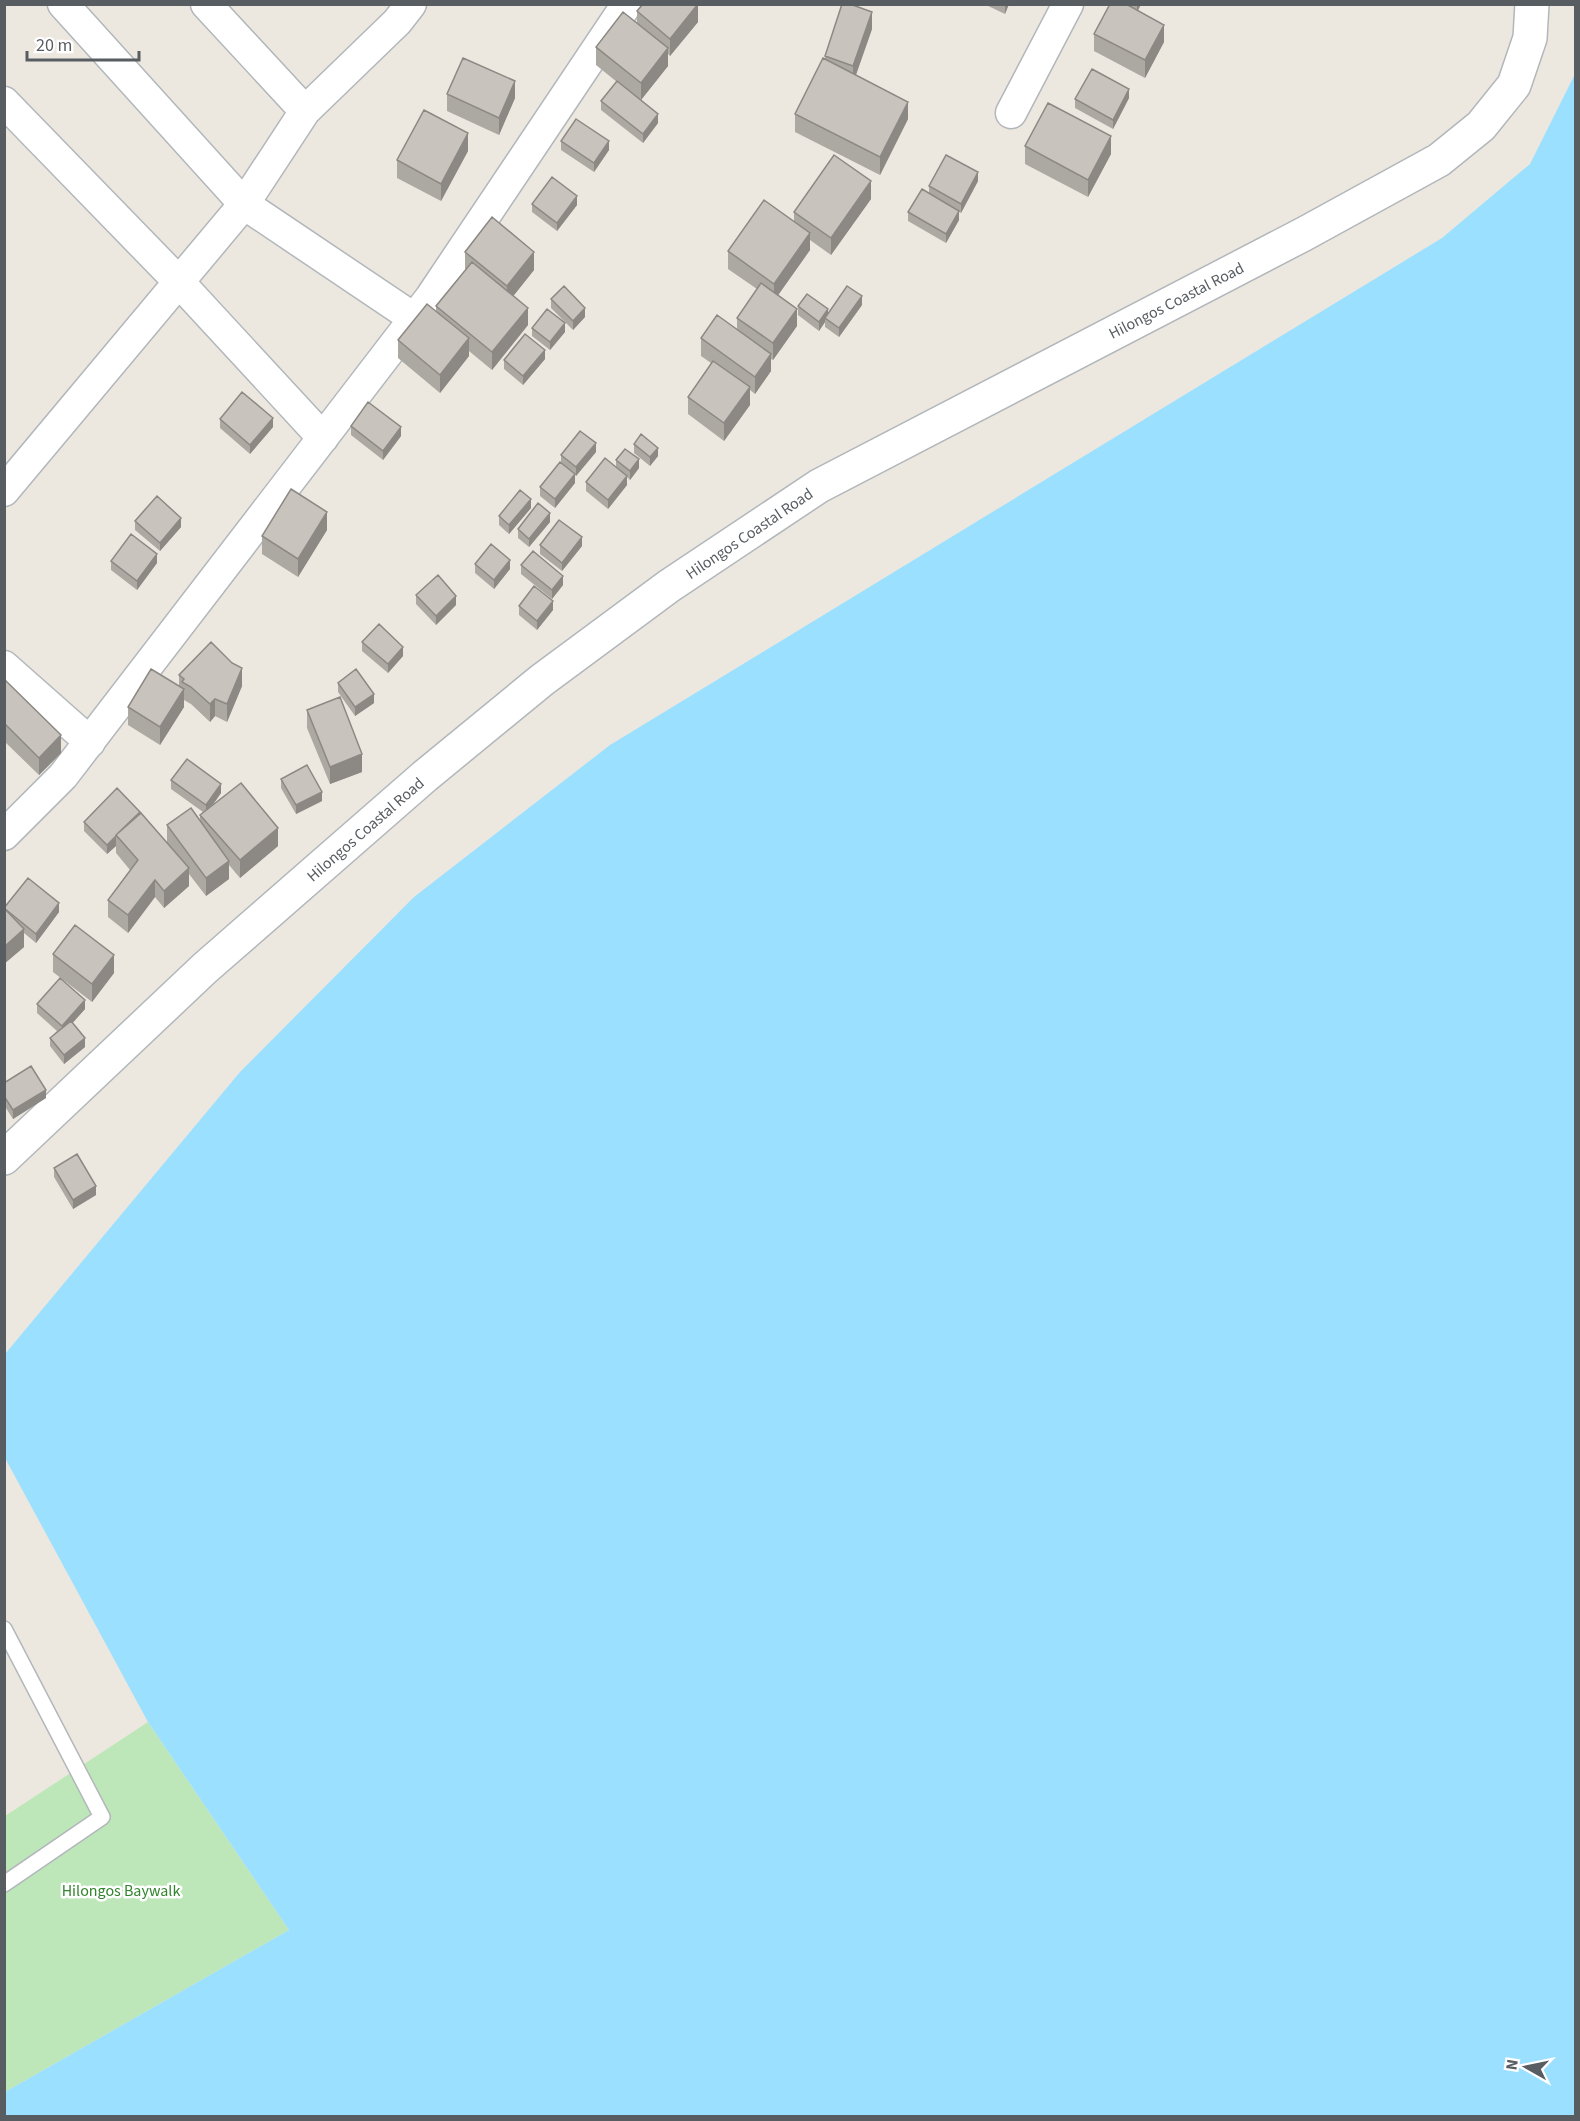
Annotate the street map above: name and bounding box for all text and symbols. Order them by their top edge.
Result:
scale bar [27,24,140,62]
text: 20 m [36,33,72,58]
street label: Hilongos Coastal Road [1105,257,1248,345]
street label: Hilongos Coastal Road [682,483,817,585]
street label: Hilongos Coastal Road [302,773,429,887]
park label: Hilongos Baywalk [62,1880,180,1902]
north arrow [1496,2037,1556,2097]
text: N [1500,2058,1524,2072]

